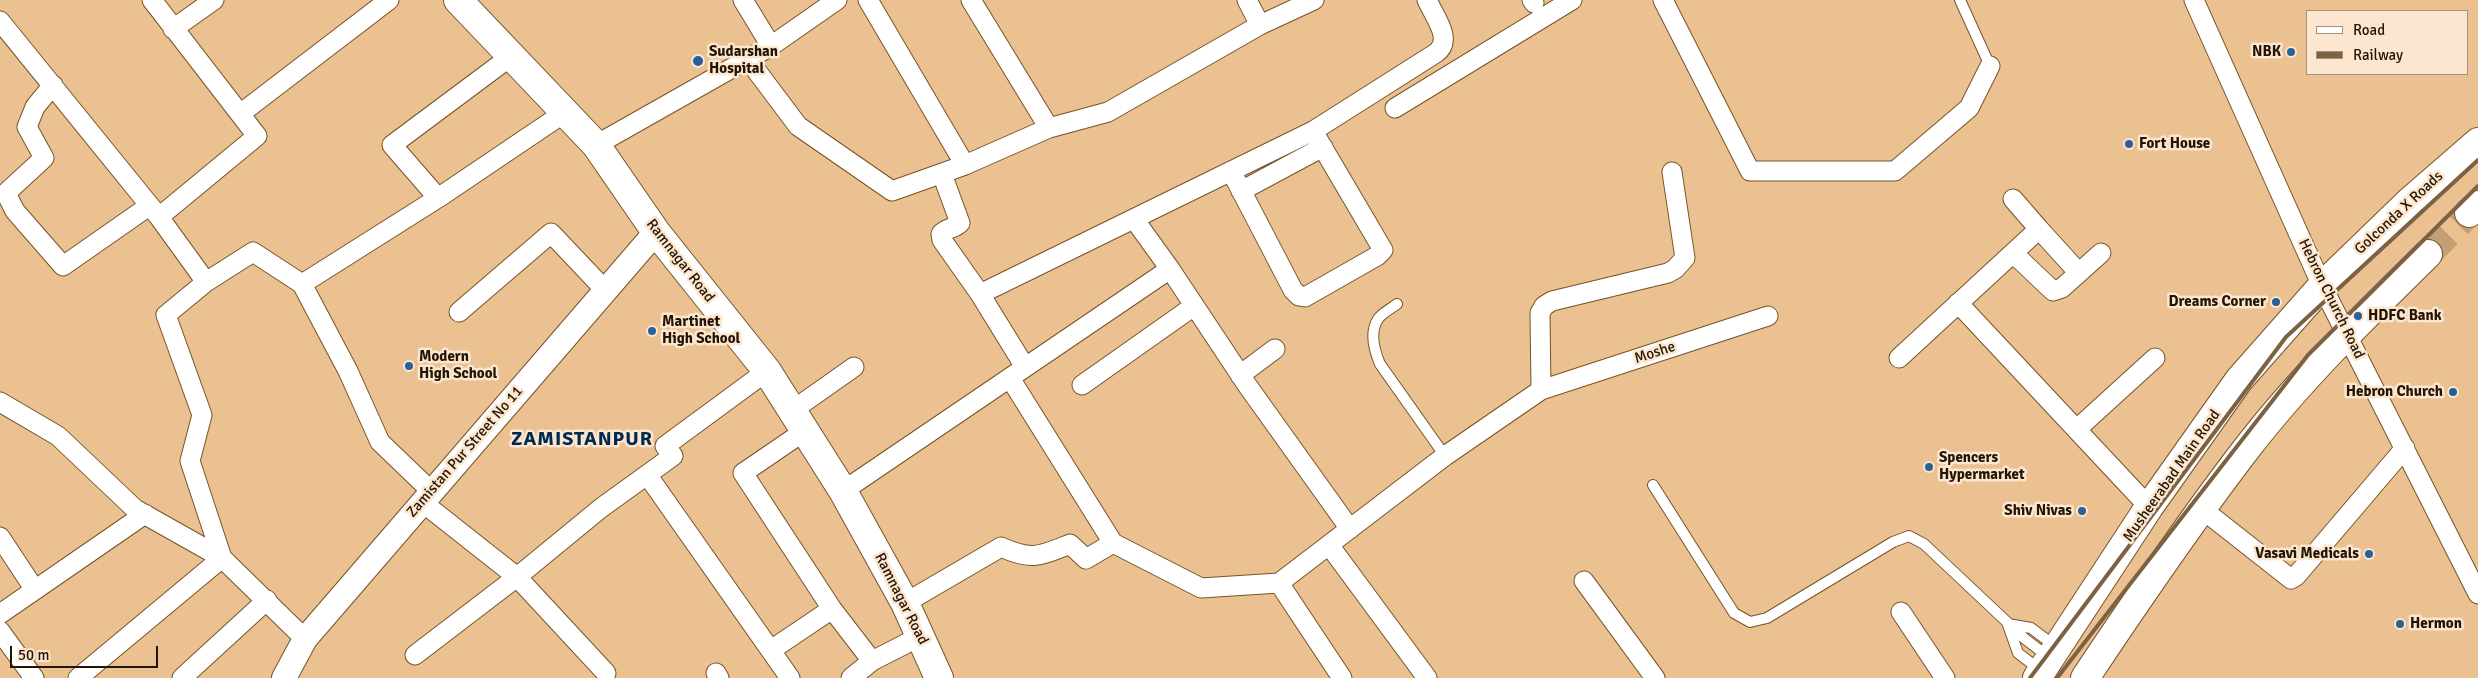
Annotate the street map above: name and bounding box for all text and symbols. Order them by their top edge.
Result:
legend [2306,10,2468,75]
text: Road [2353,21,2385,39]
place label: Sudarshan Hospital [709,43,778,78]
place label: NBK [2252,43,2281,61]
marker: NBK [2285,46,2297,58]
text: Railway [2353,46,2403,64]
marker: Sudarshan Hospital [691,54,705,68]
place label: Fort House [2139,135,2210,153]
marker: Fort House [2123,138,2135,150]
street label: Golconda X Roads [2351,167,2447,259]
street label: Ramnagar Road [642,216,718,306]
street label: Hebron Church Road [2294,236,2368,362]
place label: Dreams Corner [2169,293,2266,311]
marker: Dreams Corner [2270,296,2282,308]
place label: HDFC Bank [2368,307,2442,325]
marker: HDFC Bank [2352,310,2364,322]
place label: Martinet High School [662,313,740,348]
marker: Martinet High School [646,325,658,337]
street label: Moshe [1632,338,1678,368]
place label: Modern High School [419,348,497,383]
marker: Modern High School [403,360,415,372]
street label: Zamistan Pur Street No 11 [403,383,527,521]
place label: Hebron Church [2346,383,2443,401]
marker: Hebron Church [2447,386,2459,398]
street label: Musheerabad Main Road [2120,406,2224,546]
district label: ZAMISTANPUR [510,428,654,452]
place label: Spencers Hypermarket [1939,449,2025,484]
marker: Spencers Hypermarket [1923,461,1935,473]
place label: Shiv Nivas [2004,502,2072,520]
marker: Shiv Nivas [2076,505,2088,517]
place label: Vasavi Medicals [2255,545,2359,563]
marker: Vasavi Medicals [2363,548,2375,560]
street label: Ramnagar Road [870,550,932,648]
place label: Hermon [2410,615,2462,633]
marker: Hermon [2394,618,2406,630]
scale bar [12,636,160,668]
text: 50 m [18,646,49,664]

